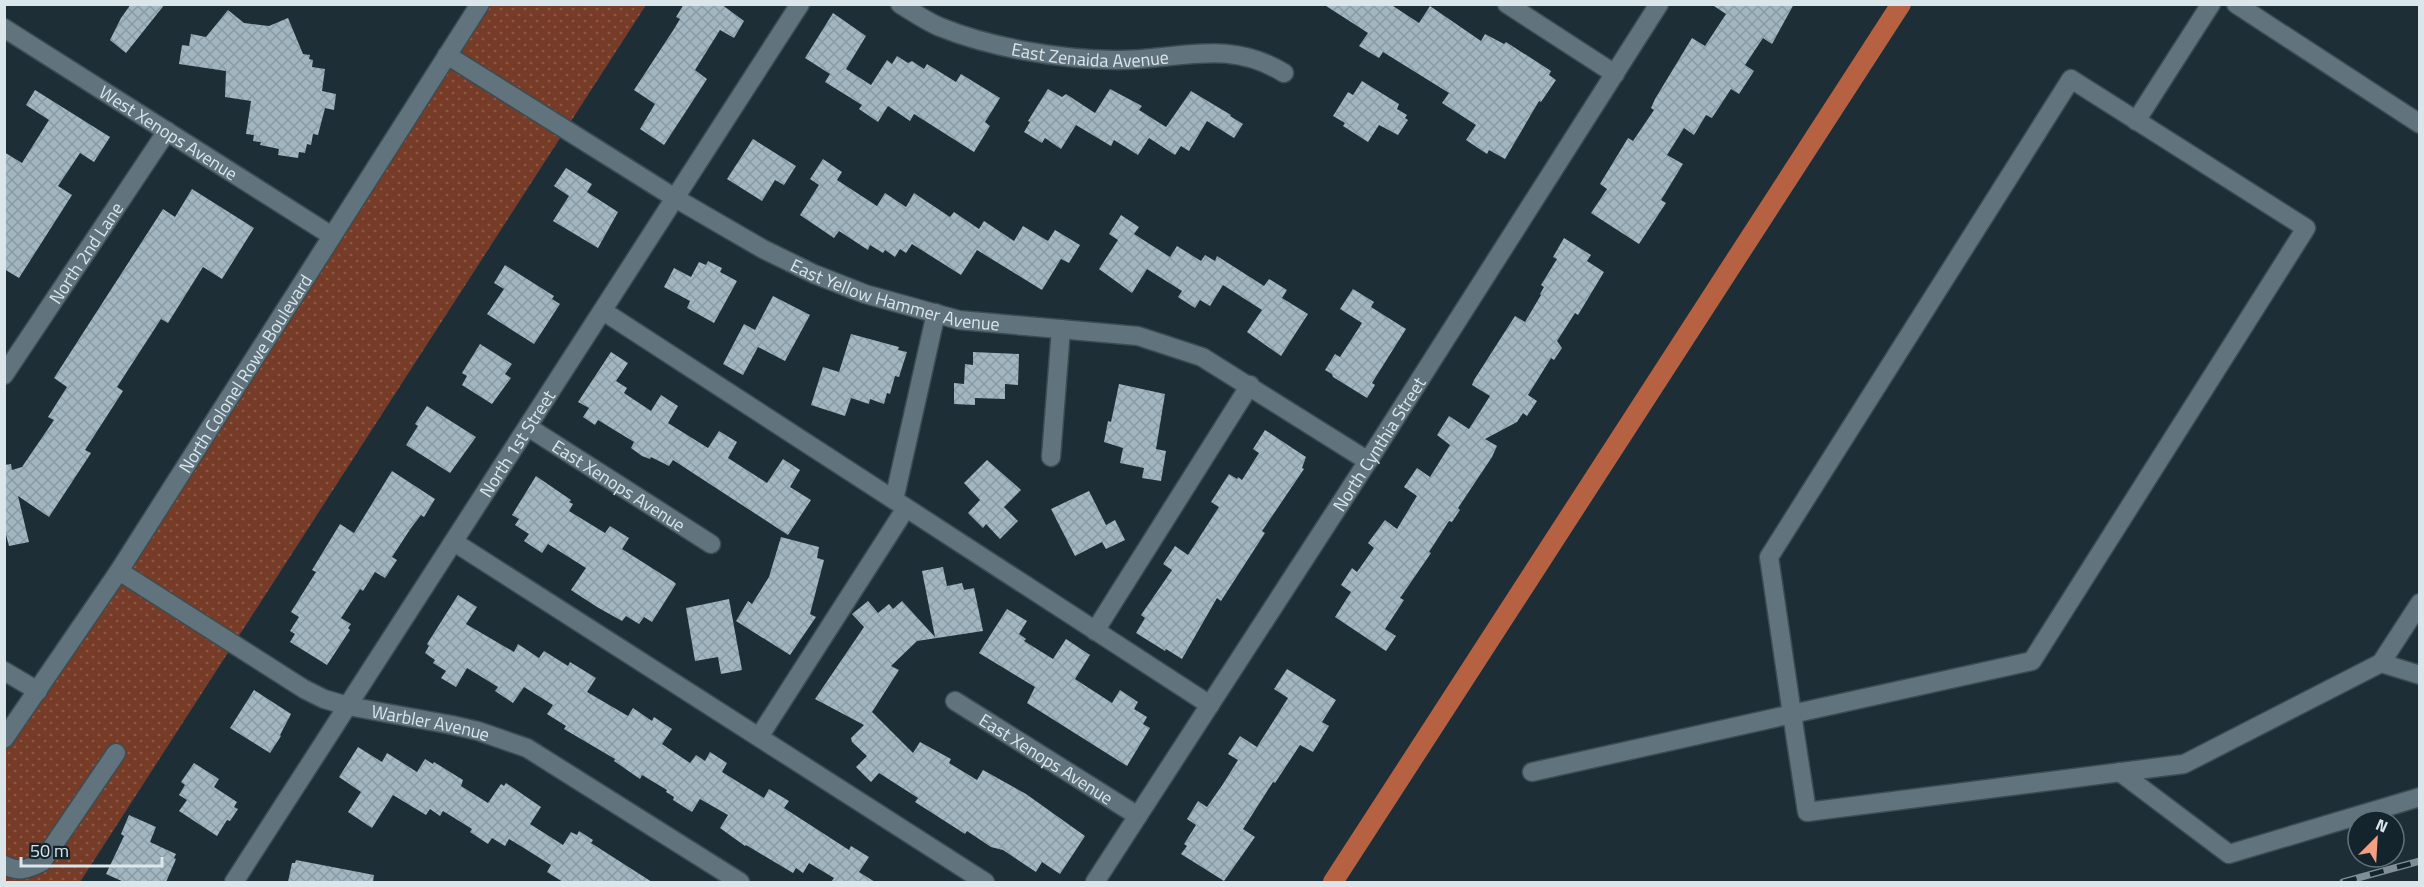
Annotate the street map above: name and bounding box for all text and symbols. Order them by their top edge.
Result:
street label: East Zenaida Avenue [1009,35,1170,74]
street label: West Xenops Avenue [94,78,243,187]
street label: North 2nd Lane [42,196,130,309]
street label: East Yellow Hammer Avenue [786,251,1001,337]
street label: North Colonel Rowe Boulevard [171,269,318,478]
street label: North Cynthia Street [1325,371,1432,516]
street label: North 1st Street [472,384,562,502]
street label: East Xenops Avenue [547,432,691,538]
street label: Warbler Avenue [369,697,494,748]
street label: East Xenops Avenue [974,706,1119,811]
north arrow [2346,809,2406,869]
text: N [2372,812,2392,839]
scale bar [21,830,162,868]
text: 50 m [30,837,69,864]

